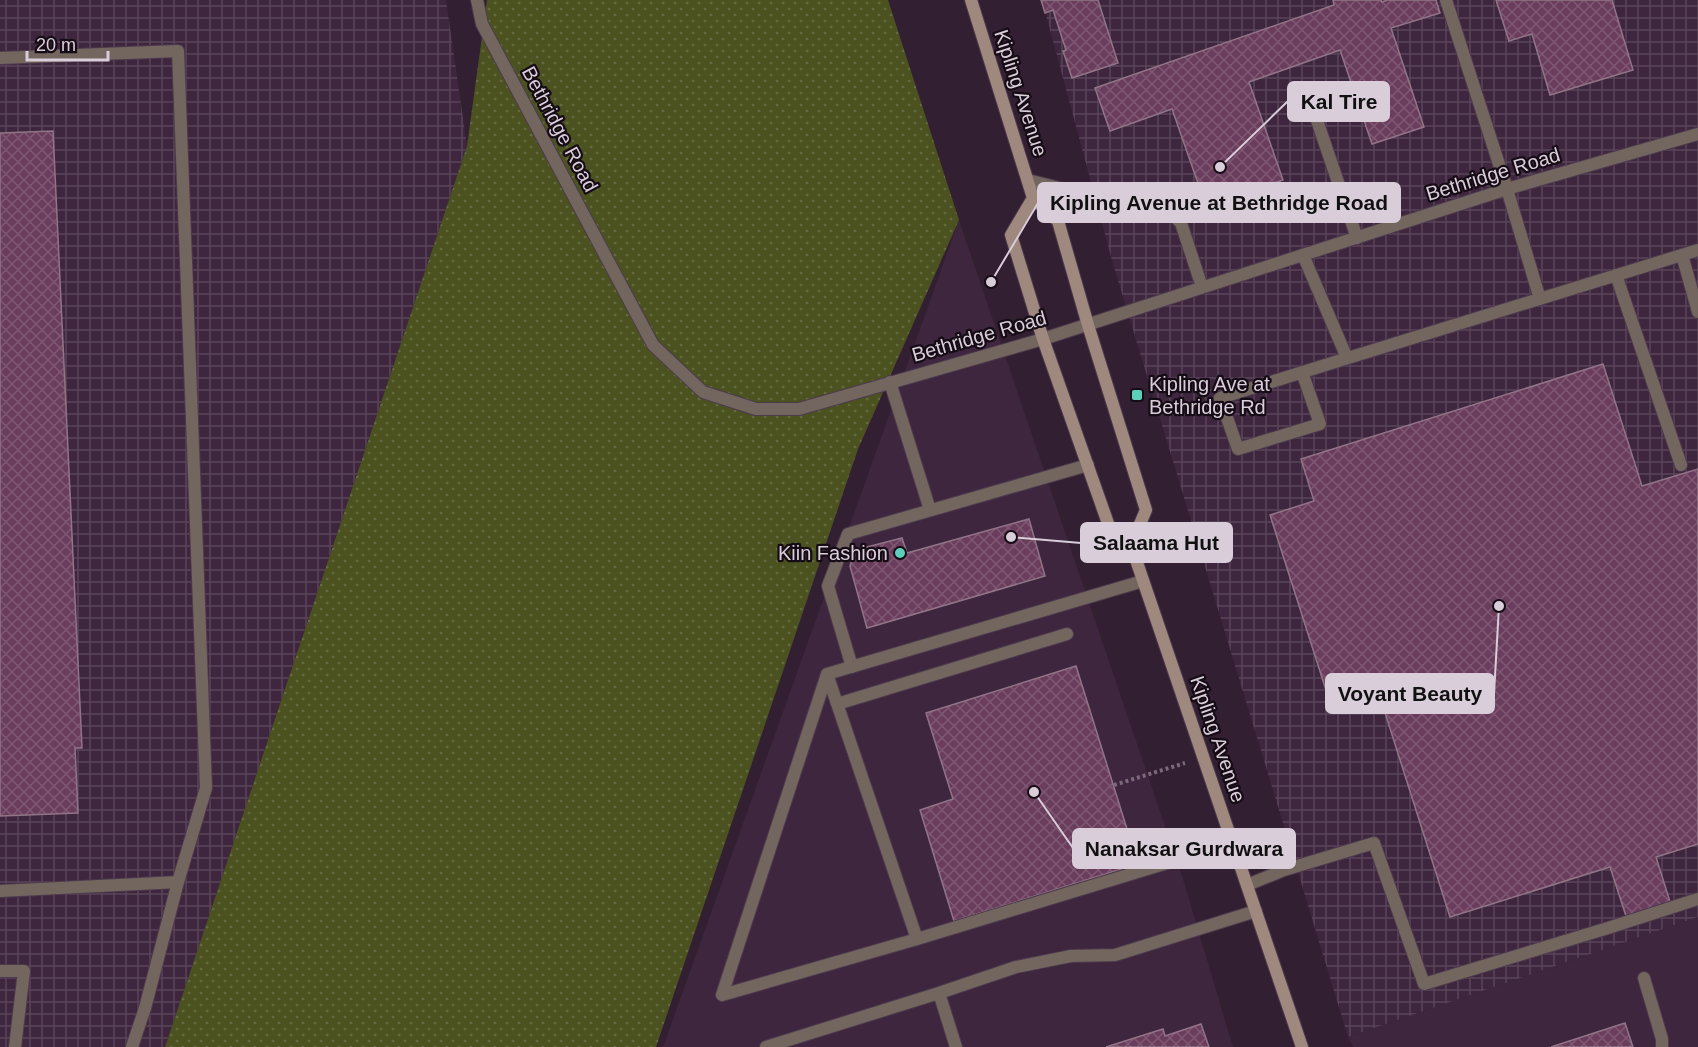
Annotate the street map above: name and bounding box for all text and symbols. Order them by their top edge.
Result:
scale bar [27,24,108,62]
street label: Kipling Avenue [990,27,1052,159]
text: 20 m [36,35,76,55]
street label: Bethridge Road [518,62,602,196]
callout: Kal Tire [1288,82,1389,121]
text: Kal Tire [1301,90,1377,113]
street label: Bethridge Road [1423,143,1563,205]
callout: Kipling Avenue at Bethridge Road [1038,183,1400,222]
text: Kipling Avenue at Bethridge Road [1050,191,1388,214]
street label: Bethridge Road [909,306,1049,366]
place label: Kipling Ave at Bethridge Rd [1149,373,1270,418]
marker: Kipling Ave at Bethridge Rd [1130,388,1144,402]
callout: Salaama Hut [1081,523,1232,562]
text: Salaama Hut [1093,531,1219,554]
place label: Kiin Fashion [778,542,888,564]
marker: Kiin Fashion [893,546,907,560]
street label: Kipling Avenue [1186,673,1250,805]
callout: Voyant Beauty [1326,674,1494,713]
text: Voyant Beauty [1338,682,1482,705]
callout: Nanaksar Gurdwara [1073,829,1295,868]
text: Nanaksar Gurdwara [1085,837,1284,860]

